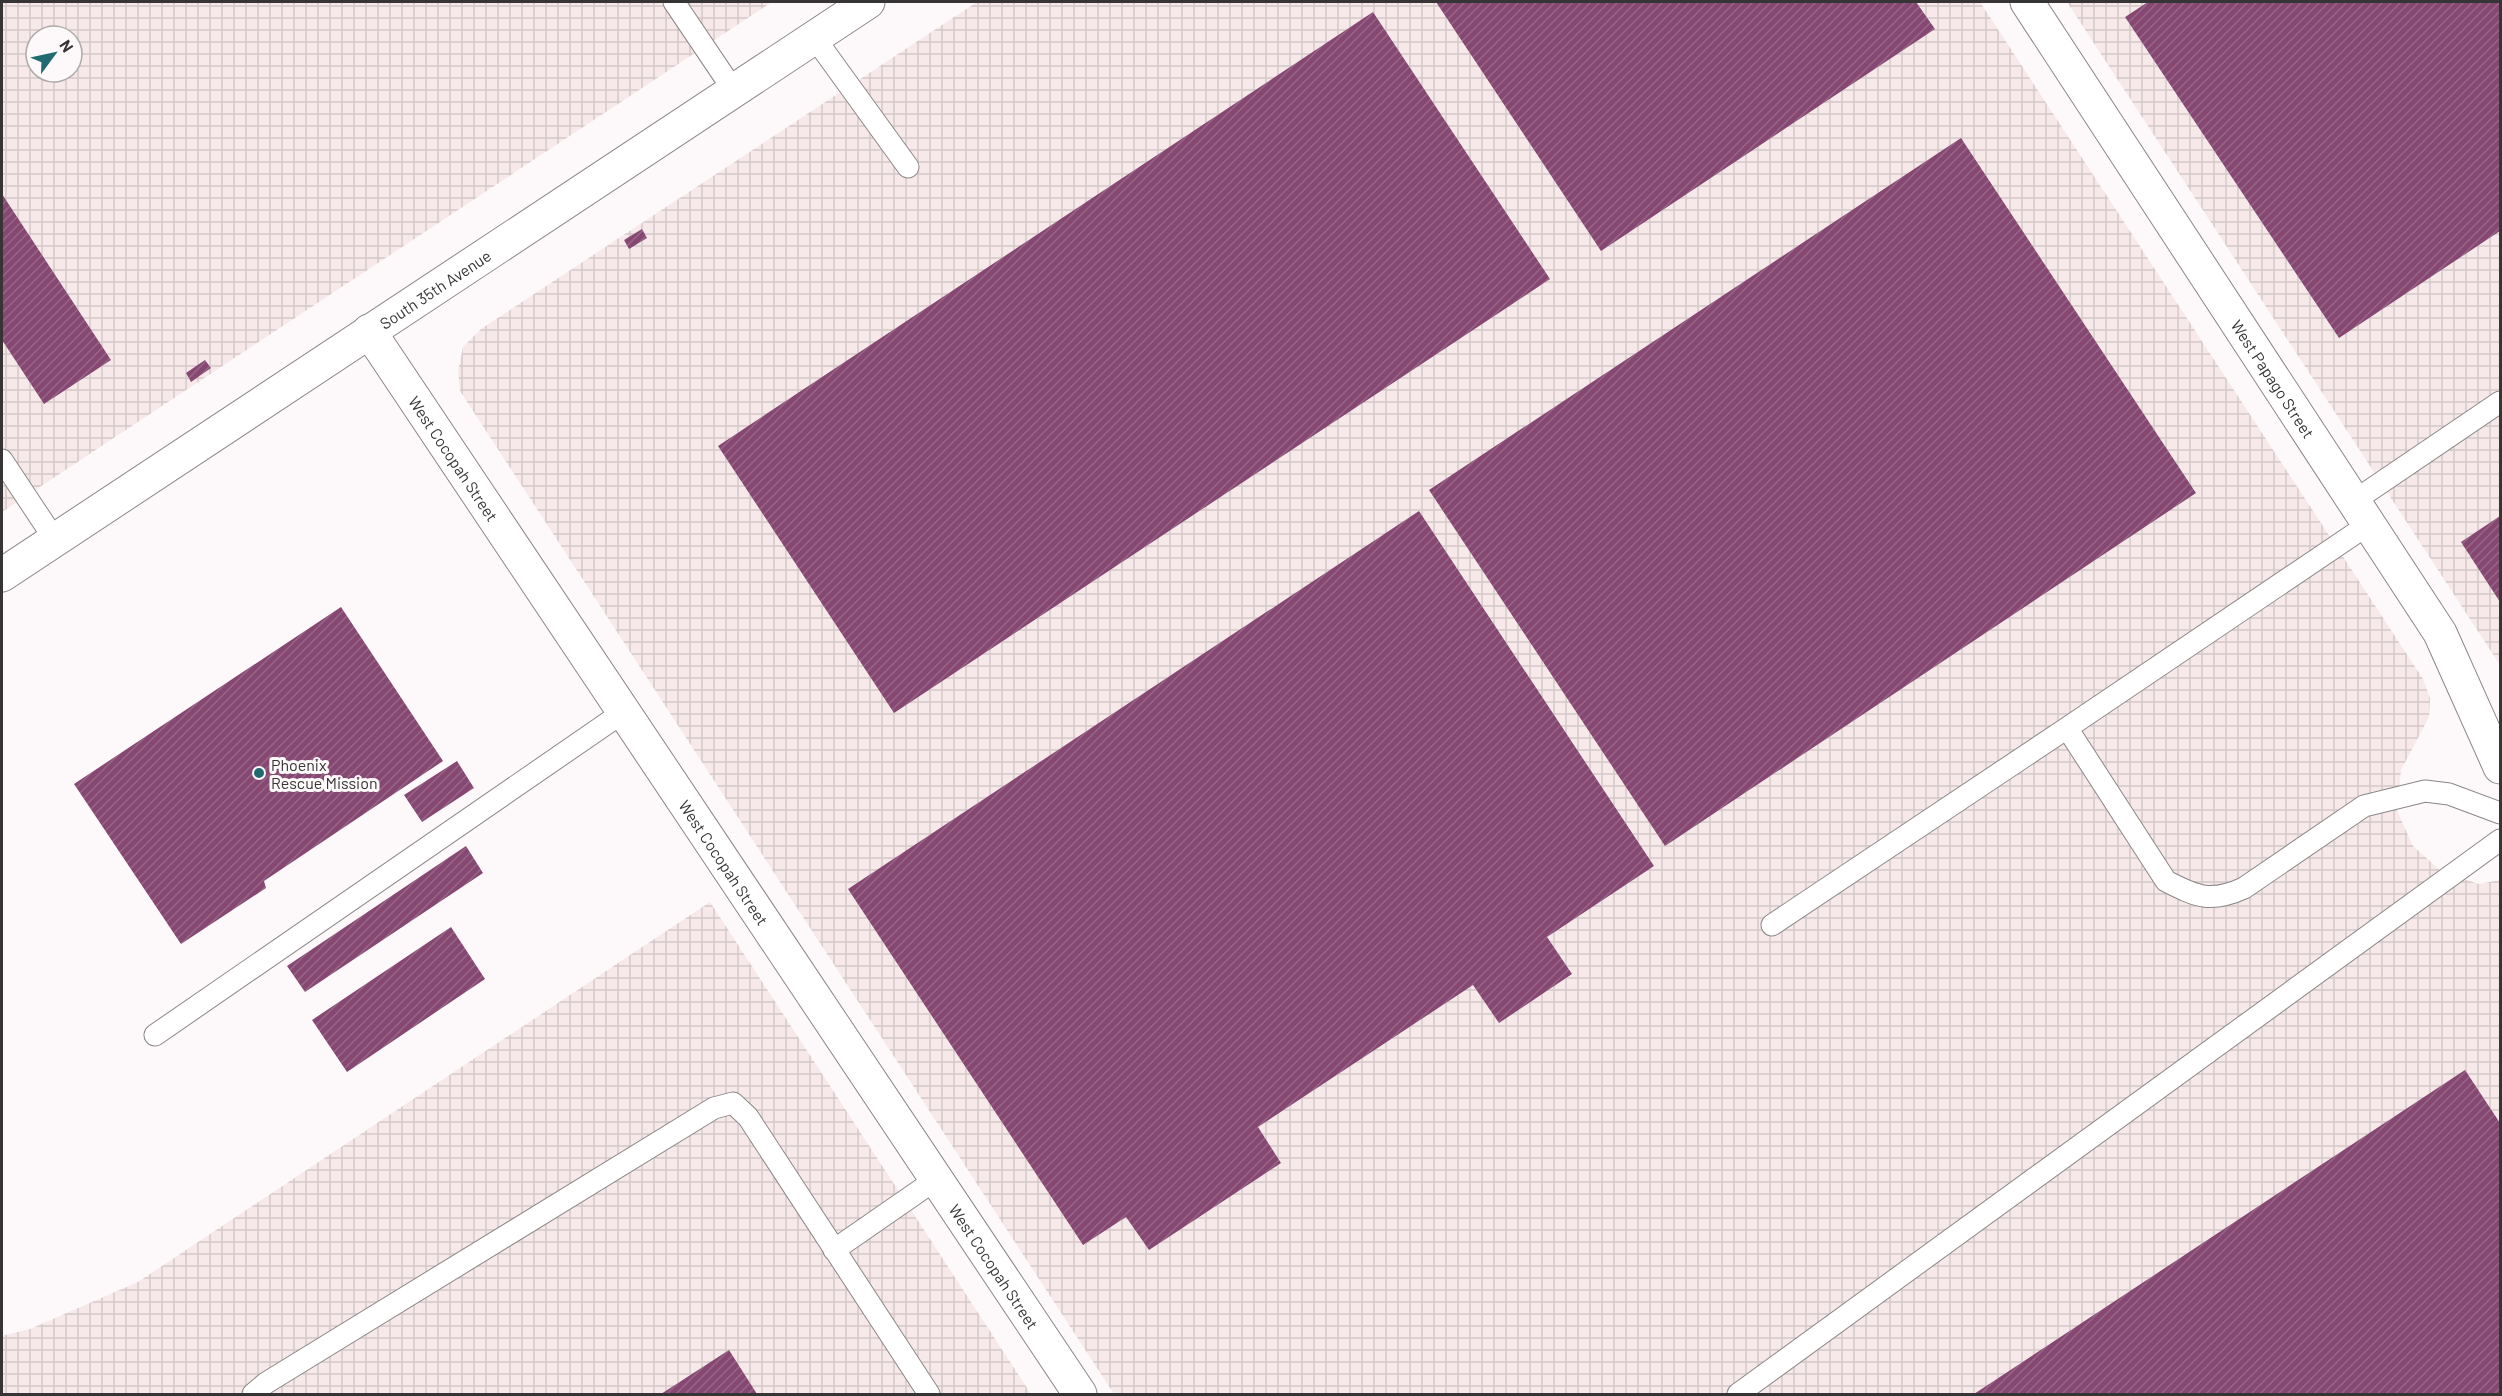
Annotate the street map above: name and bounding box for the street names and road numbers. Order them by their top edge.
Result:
street label: South 35th Avenue [376,245,494,332]
street label: West Papago Street [2228,316,2319,441]
street label: West Cocopah Street [405,392,503,524]
street label: West Cocopah Street [676,796,773,928]
street label: West Cocopah Street [946,1200,1043,1332]

